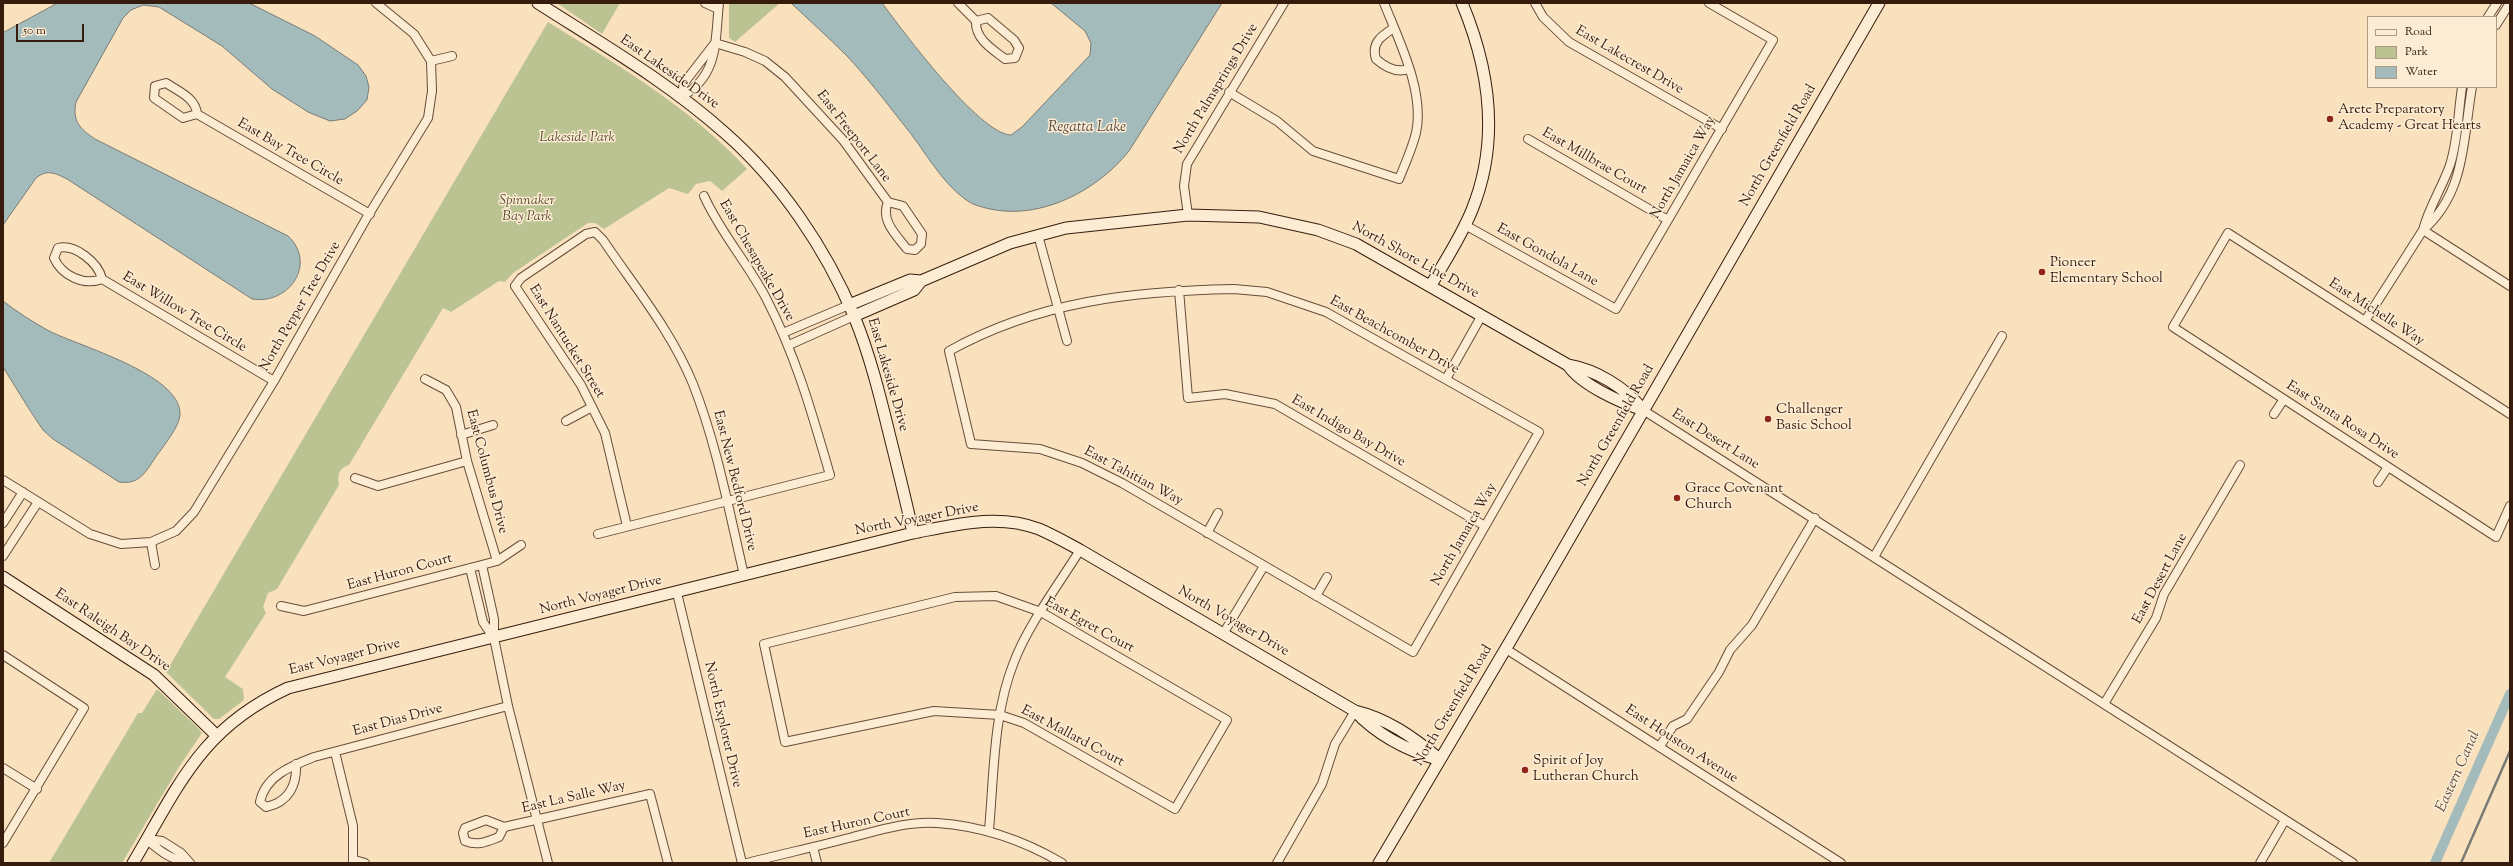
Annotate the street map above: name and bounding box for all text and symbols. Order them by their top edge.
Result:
scale bar [18,16,86,42]
legend [2367,16,2497,88]
street label: North Palmsprings Drive [1171,21,1263,157]
text: 50 m [23,22,46,40]
street label: East Lakecrest Drive [1572,23,1686,99]
text: Road [2405,23,2432,41]
street label: East Lakeside Drive [616,32,722,114]
text: Park [2405,43,2428,61]
text: Water [2405,63,2437,81]
street label: North Greenfield Road [1737,82,1821,210]
street label: East Freeport Lane [812,88,894,186]
place label: Arete Preparatory Academy - Great Hearts [2338,103,2481,136]
street label: North Jamaica Way [1648,114,1720,222]
marker: Arete Preparatory Academy - Great Hearts [2325,114,2335,124]
street label: East Bay Tree Circle [234,116,346,190]
water label: Regatta Lake [1048,119,1126,137]
street label: East Millbrae Court [1539,125,1649,199]
park label: Lakeside Park [539,131,615,147]
park label: Spinnaker Bay Park [499,194,555,226]
street label: East Chesapeake Drive [714,197,798,325]
street label: North Shore Line Drive [1349,219,1481,303]
street label: East Gondola Lane [1493,221,1601,291]
street label: North Pepper Tree Drive [257,239,345,375]
place label: Pioneer Elementary School [2050,256,2163,288]
marker: Pioneer Elementary School [2037,267,2047,277]
street label: East Willow Tree Circle [119,269,249,357]
street label: East Michelle Way [2325,276,2427,350]
street label: East Nantucket Street [524,282,608,402]
street label: East Beachcomber Drive [1326,293,1462,379]
street label: East Lakeside Drive [863,316,911,434]
street label: North Greenfield Road [1575,362,1659,490]
street label: East Santa Rosa Drive [2282,378,2402,464]
street label: East Indigo Bay Drive [1288,393,1408,471]
place label: Challenger Basic School [1776,403,1852,436]
street label: East Desert Lane [1668,406,1762,474]
street label: East Columbus Drive [461,408,511,536]
street label: East New Bedford Drive [708,409,760,553]
marker: Challenger Basic School [1763,414,1773,424]
street label: East Tahitian Way [1081,444,1185,510]
street label: North Jamaica Way [1429,481,1501,589]
place label: Grace Covenant Church [1685,482,1783,514]
marker: Grace Covenant Church [1672,493,1682,503]
street label: North Voyager Drive [854,500,980,540]
street label: East Desert Lane [2130,531,2192,627]
street label: East Huron Court [346,551,454,595]
street label: North Voyager Drive [538,573,664,619]
street label: North Voyager Drive [1174,583,1292,661]
street label: East Raleigh Bay Drive [51,586,173,676]
street label: East Egret Court [1041,595,1137,657]
street label: East Voyager Drive [288,636,402,680]
street label: North Greenfield Road [1411,643,1497,769]
street label: North Explorer Drive [699,660,745,790]
street label: East Dias Drive [351,701,445,741]
street label: East Houston Avenue [1622,702,1740,788]
street label: East Mallard Court [1018,703,1126,771]
water label: Eastern Canal [2433,728,2485,816]
place label: Spirit of Joy Lutheran Church [1533,754,1639,786]
marker: Spirit of Joy Lutheran Church [1520,765,1530,775]
street label: East La Salle Way [520,778,628,818]
street label: East Huron Court [802,805,912,843]

